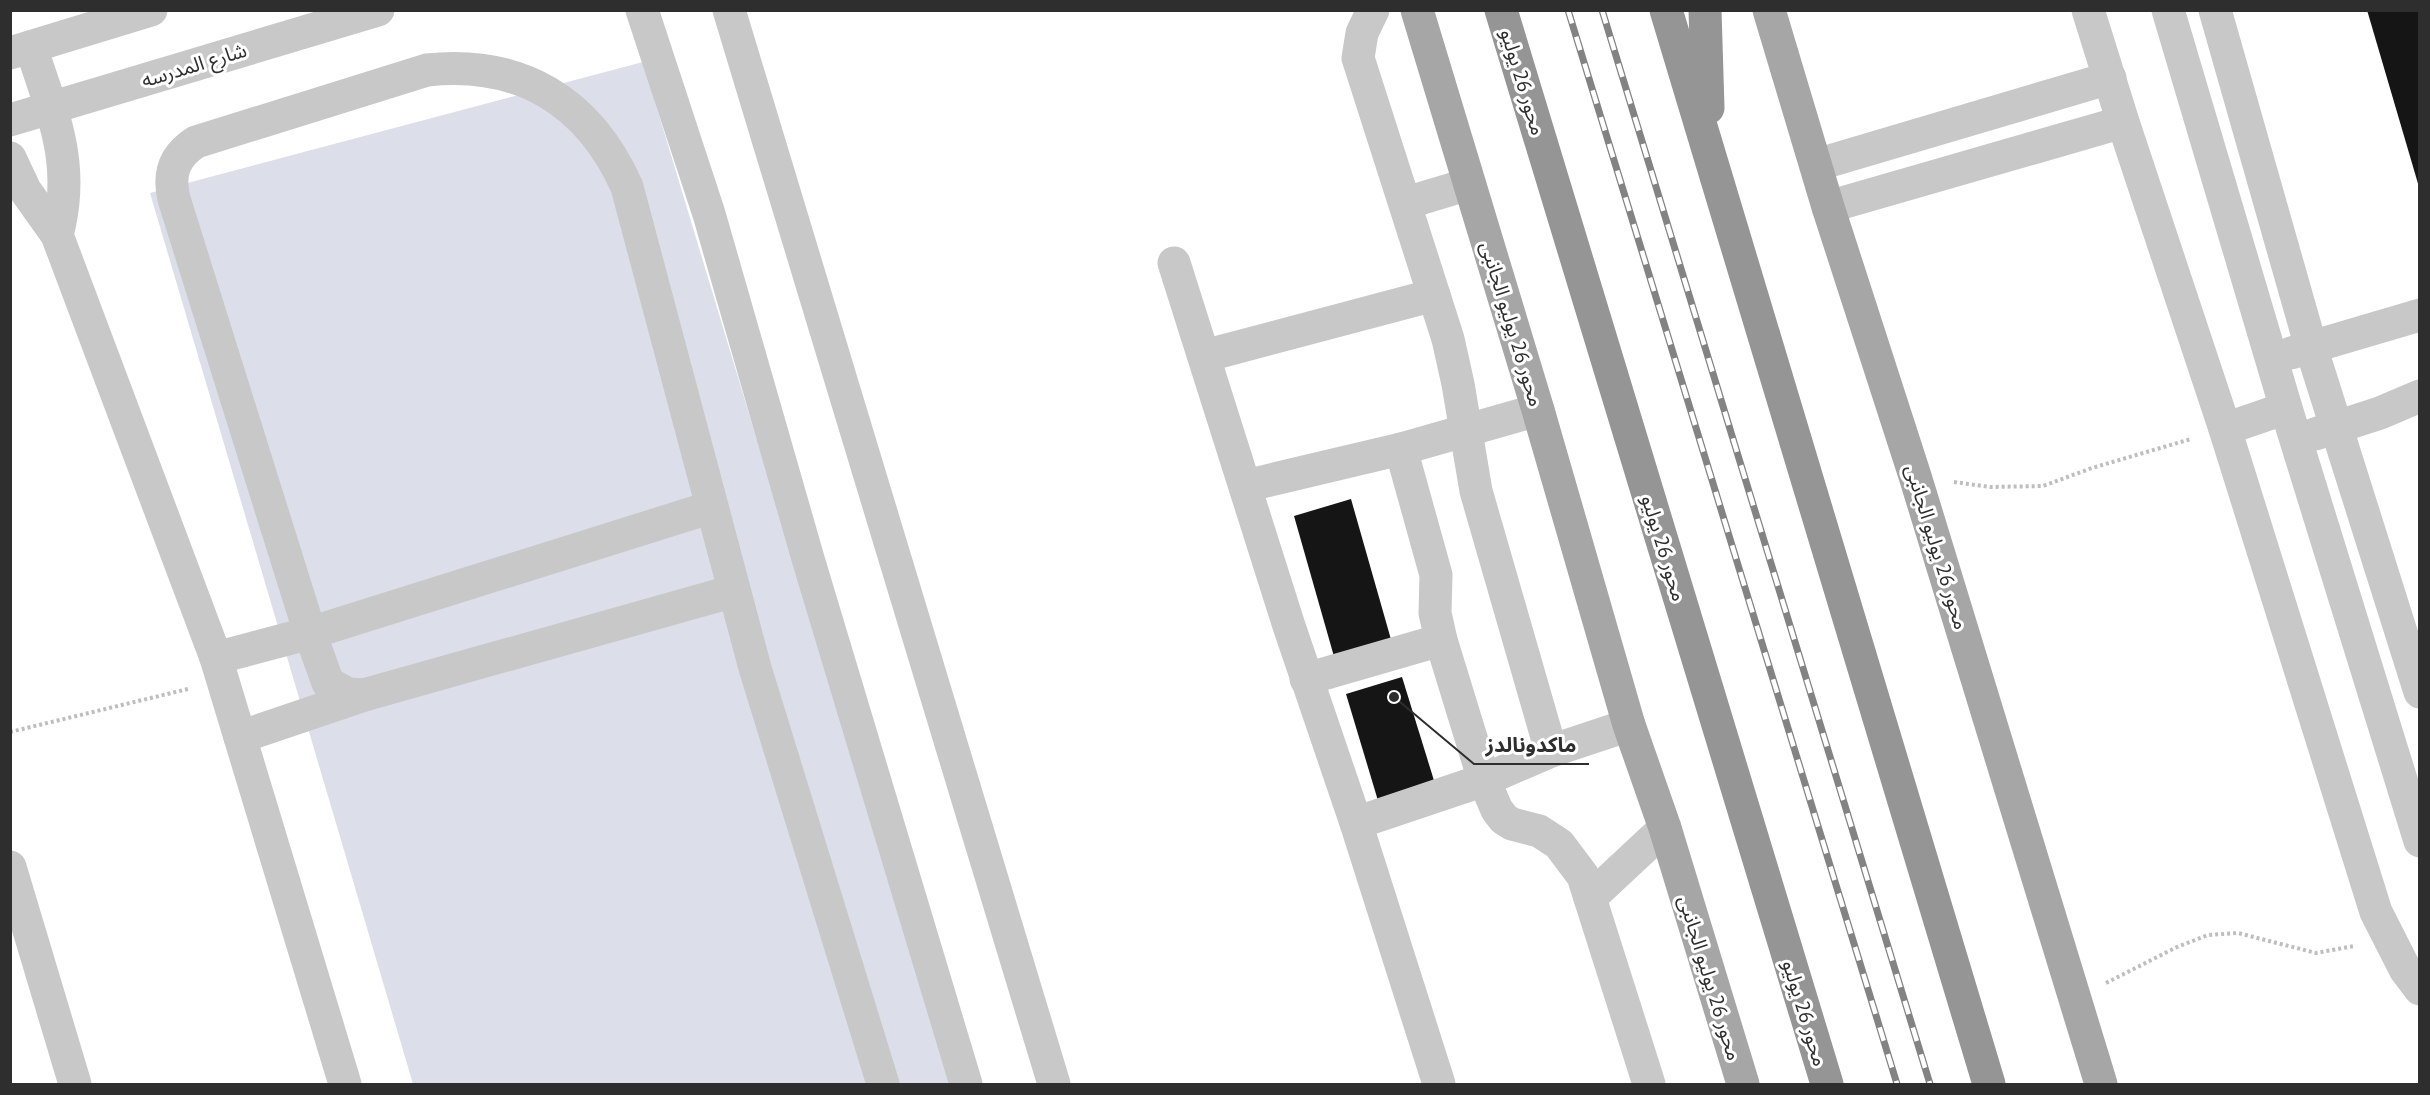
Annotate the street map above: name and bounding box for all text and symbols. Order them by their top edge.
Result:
street label: محور 26 يوليو [1494,26,1552,138]
street label: شارع المدرسه [138,37,250,95]
street label: محور 26 يوليو الجانبى [1475,238,1549,410]
street label: محور 26 يوليو الجانبى [1900,461,1974,633]
street label: محور 26 يوليو [1635,492,1693,604]
callout: ماكدونالدز [1474,725,1589,764]
text: ماكدونالدز [1484,731,1577,758]
street label: محور 26 يوليو الجانبى [1673,892,1747,1064]
street label: محور 26 يوليو [1776,957,1834,1069]

